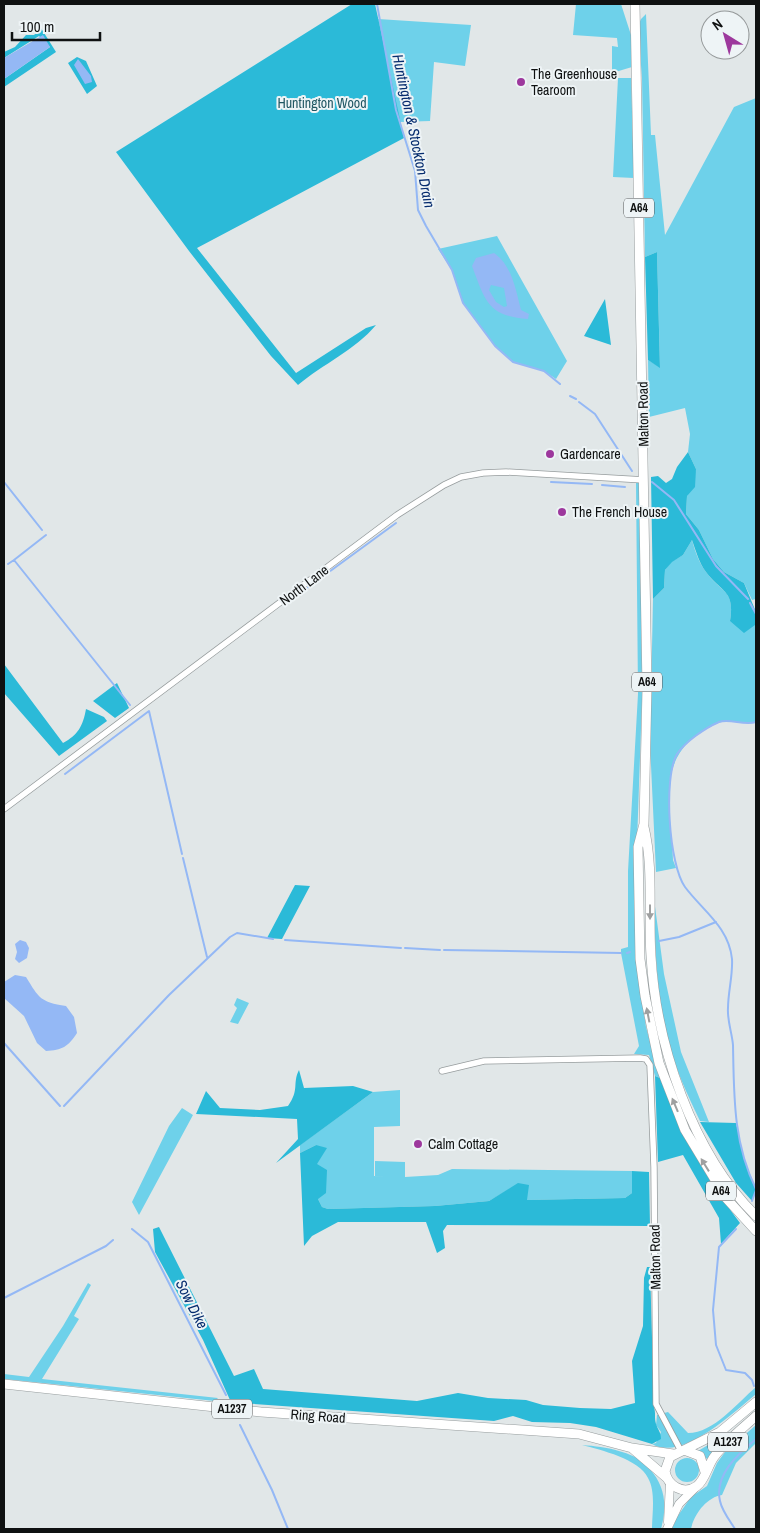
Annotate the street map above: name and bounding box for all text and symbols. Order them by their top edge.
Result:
scale bar [12,10,100,42]
north arrow [700,10,750,60]
text: N [708,15,726,34]
text: 100 m [20,16,54,37]
water label: Huntington & Stockton Drain [387,52,441,210]
place label: The Greenhouse Tearoom [531,65,617,99]
marker: The Greenhouse Tearoom [515,76,527,88]
park label: Huntington Wood [277,94,367,112]
road number: A64 [624,198,654,218]
street label: Malton Road [633,381,653,447]
place label: Gardencare [560,445,621,463]
marker: Gardencare [544,448,556,460]
place label: The French House [572,503,667,521]
marker: The French House [556,506,568,518]
street label: North Lane [276,561,332,609]
road number: A64 [632,672,662,692]
one-way arrow [646,905,654,921]
one-way arrow [644,1007,652,1023]
one-way arrow [670,1098,678,1112]
place label: Calm Cottage [428,1135,498,1153]
marker: Calm Cottage [412,1138,424,1150]
one-way arrow [700,1159,710,1172]
road number: A64 [706,1182,736,1200]
street label: Malton Road [645,1224,665,1290]
water label: Sow Dike [171,1276,213,1332]
road number: A1237 [212,1400,252,1418]
street label: Ring Road [290,1405,346,1427]
road number: A1237 [708,1432,748,1451]

